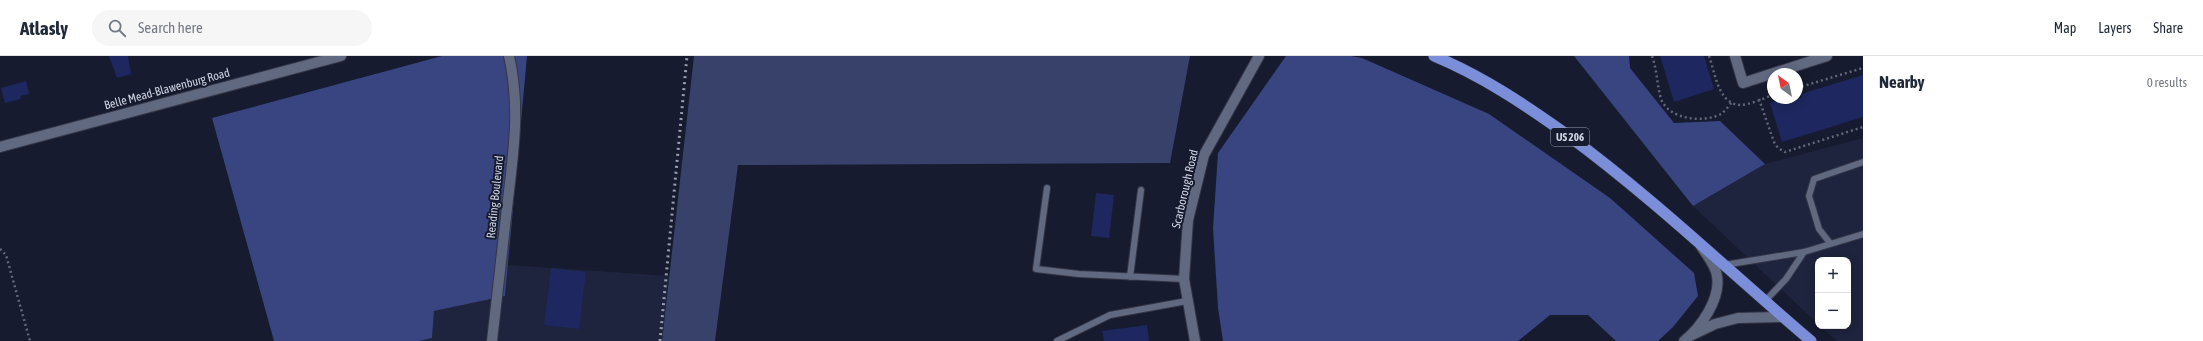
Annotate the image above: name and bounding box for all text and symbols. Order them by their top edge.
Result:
search box [92,10,372,46]
text: Atlasly [20,17,68,39]
icon: search [106,17,128,39]
text: Search here [138,19,203,36]
text: Map [2054,20,2076,36]
text: Layers [2098,20,2131,36]
text: Share [2153,20,2183,36]
street label: Belle Mead-Blawenburg Road [103,65,231,113]
north arrow [1767,68,1803,104]
text: Nearby [1879,72,1925,92]
text: 0 results [2147,75,2187,90]
road number: US 206 [1551,128,1589,146]
street label: Scarborough Road [1169,148,1201,230]
street label: Reading Boulevard [484,155,506,239]
map controls [1815,257,1851,329]
button: + [1815,257,1851,293]
button: − [1815,293,1851,329]

